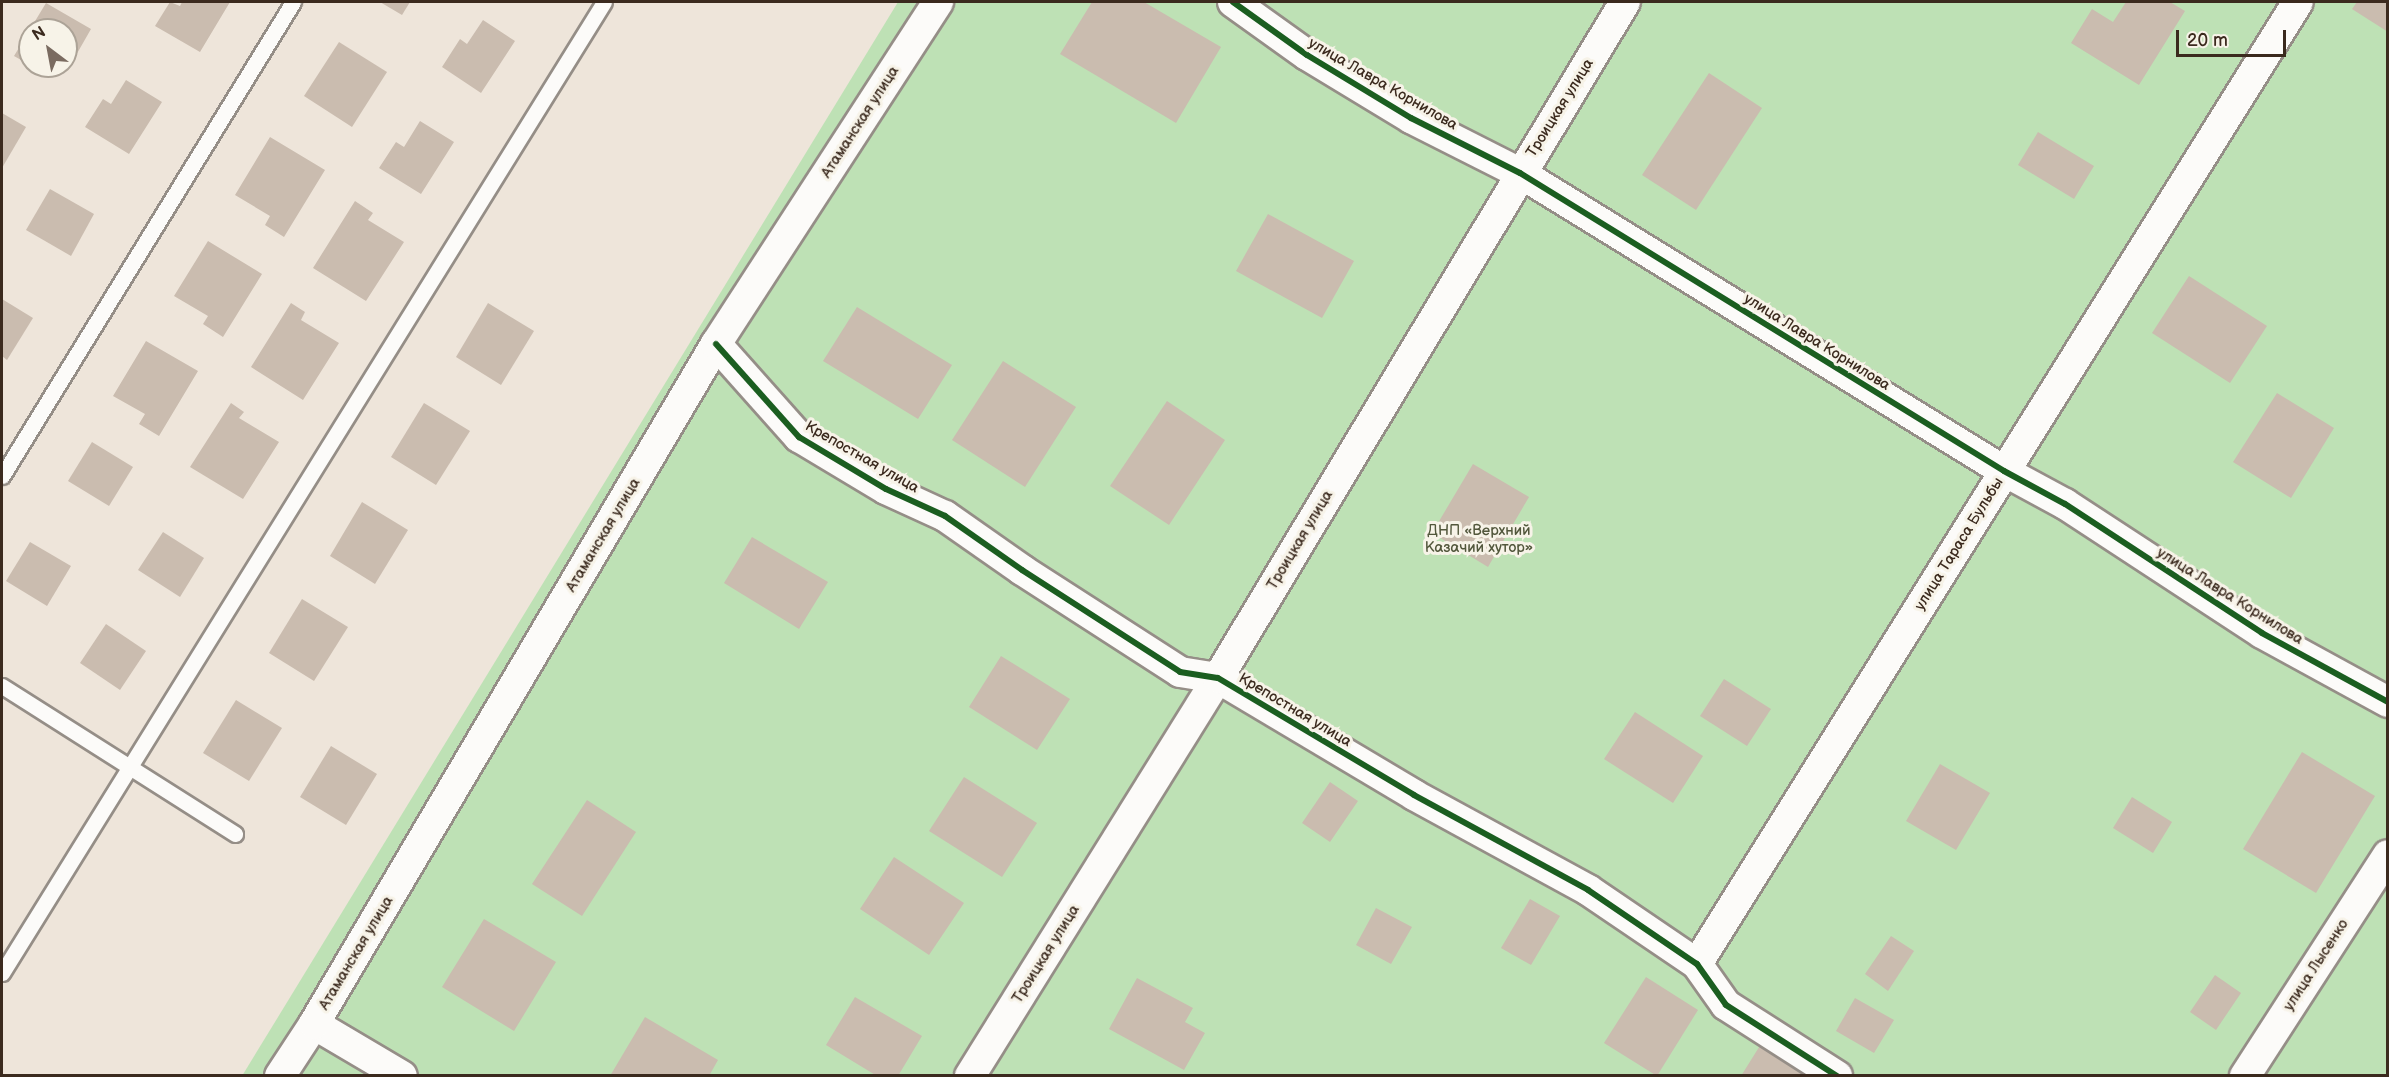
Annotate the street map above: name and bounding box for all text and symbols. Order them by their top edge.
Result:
north arrow [18,18,78,78]
scale bar [2179,18,2288,56]
text: N [29,23,49,45]
text: 20 m [2187,30,2228,51]
street label: улица Лавра Корнилова [1305,34,1461,134]
street label: Троицкая улица [1523,55,1597,161]
street label: Атаманская улица [817,63,903,181]
street label: улица Лавра Корнилова [1741,290,1893,394]
street label: Крепостная улица [802,417,922,497]
street label: улица Тараса Бульбы [1911,474,2007,614]
street label: Атаманская улица [562,475,644,595]
street label: Троицкая улица [1263,487,1337,593]
park label: ДНП «Верхний Казачий хутор» [1425,521,1533,556]
street label: улица Лавра Корнилова [2154,544,2306,648]
street label: Крепостная улица [1235,669,1355,751]
street label: Атаманская улица [315,893,397,1013]
street label: Троицкая улица [1009,901,1083,1007]
street label: улица Лысенко [2280,916,2352,1014]

